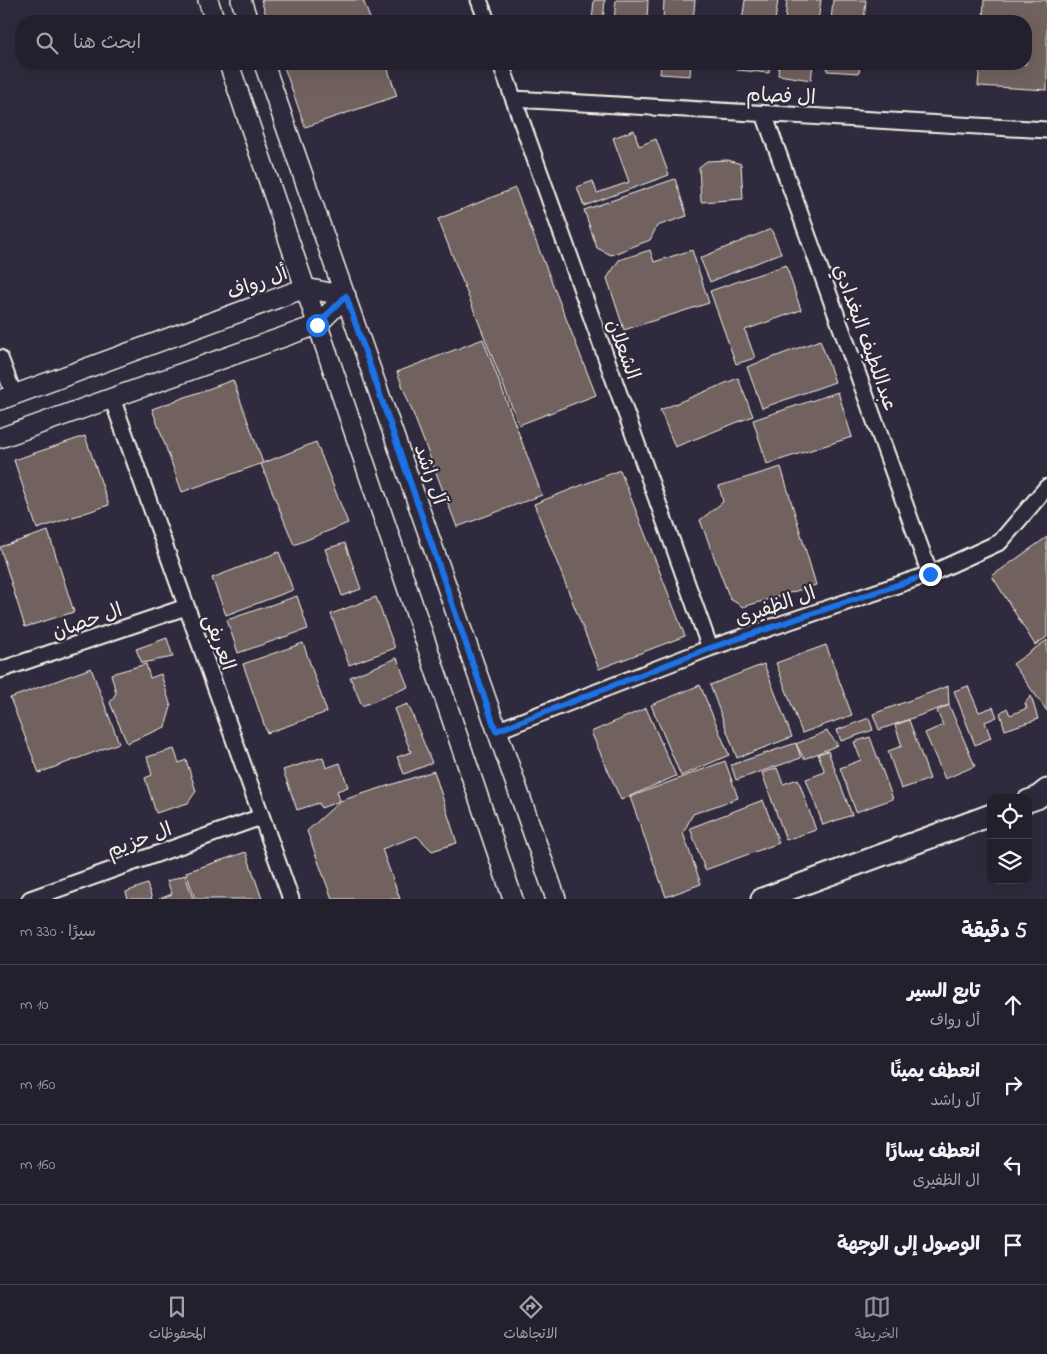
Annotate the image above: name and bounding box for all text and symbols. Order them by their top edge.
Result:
search box [15,15,1032,70]
icon: search [33,29,61,57]
text: ابحث هنا [73,30,141,57]
street label: ال فصام [745,81,816,114]
street label: أل رواف [223,260,292,309]
street label: عبداللطيف البغدادي [824,260,904,415]
route start [306,314,329,337]
street label: الشعلان [597,315,646,384]
street label: آل راشد [405,441,453,510]
route end [919,563,942,586]
street label: ال الظفيرى [731,580,820,635]
street label: ال حصان [49,597,127,648]
street label: العريفى [194,611,241,675]
map controls [987,794,1032,884]
button: locate [987,794,1032,839]
street label: ال حزيم [103,816,177,867]
button: layers [987,839,1032,884]
text: 5 دقيقة [961,917,1027,947]
text: سيرًا · 330 m [20,920,96,944]
text: تابع السير [908,979,980,1006]
icon: ahead [999,991,1027,1019]
text: 10 m [20,993,48,1017]
text: أل رواف [930,1009,980,1033]
text: انعطف يمينًا [890,1059,980,1086]
icon: right [999,1071,1027,1099]
text: 160 m [20,1073,55,1097]
text: آل راشد [930,1089,980,1113]
text: انعطف يسارًا [885,1139,980,1166]
icon: left [999,1151,1027,1179]
text: 160 m [20,1153,55,1177]
text: ال الظفيرى [913,1169,980,1193]
icon: arrive [999,1231,1027,1259]
text: الوصول إلى الوجهة [837,1232,980,1259]
tab: المحفوظات [149,1293,206,1346]
tab: الاتجاهات [503,1293,558,1346]
tab: الخريطة [855,1293,898,1346]

